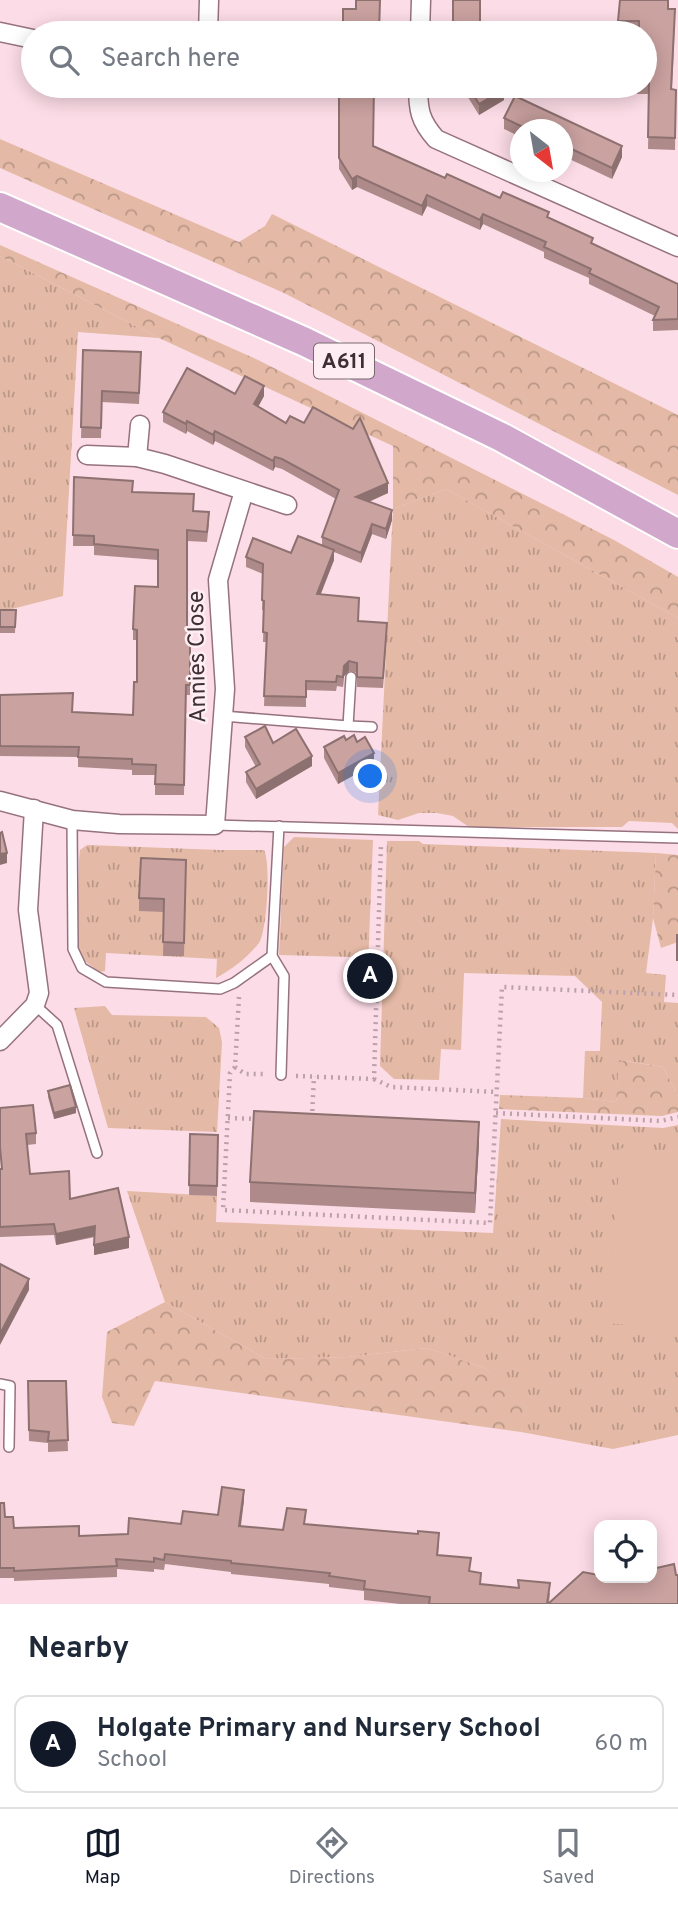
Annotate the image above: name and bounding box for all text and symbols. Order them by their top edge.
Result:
search box [21,21,657,98]
icon: search [45,41,83,79]
text: Search here [101,43,240,76]
north arrow [510,119,573,182]
road number: A611 [314,344,374,378]
street label: Annies Close [183,590,214,723]
your location [353,759,387,793]
pin: A [347,950,393,1002]
map controls [594,1520,657,1583]
button: locate [594,1520,657,1583]
text: Nearby [28,1631,129,1668]
text: Holgate Primary and Nursery School [97,1713,541,1746]
text: A [45,1730,61,1759]
text: 60 m [595,1730,648,1759]
text: School [97,1746,167,1775]
tab: Map [84,1824,122,1890]
tab: Directions [289,1824,375,1890]
tab: Saved [542,1824,594,1890]

